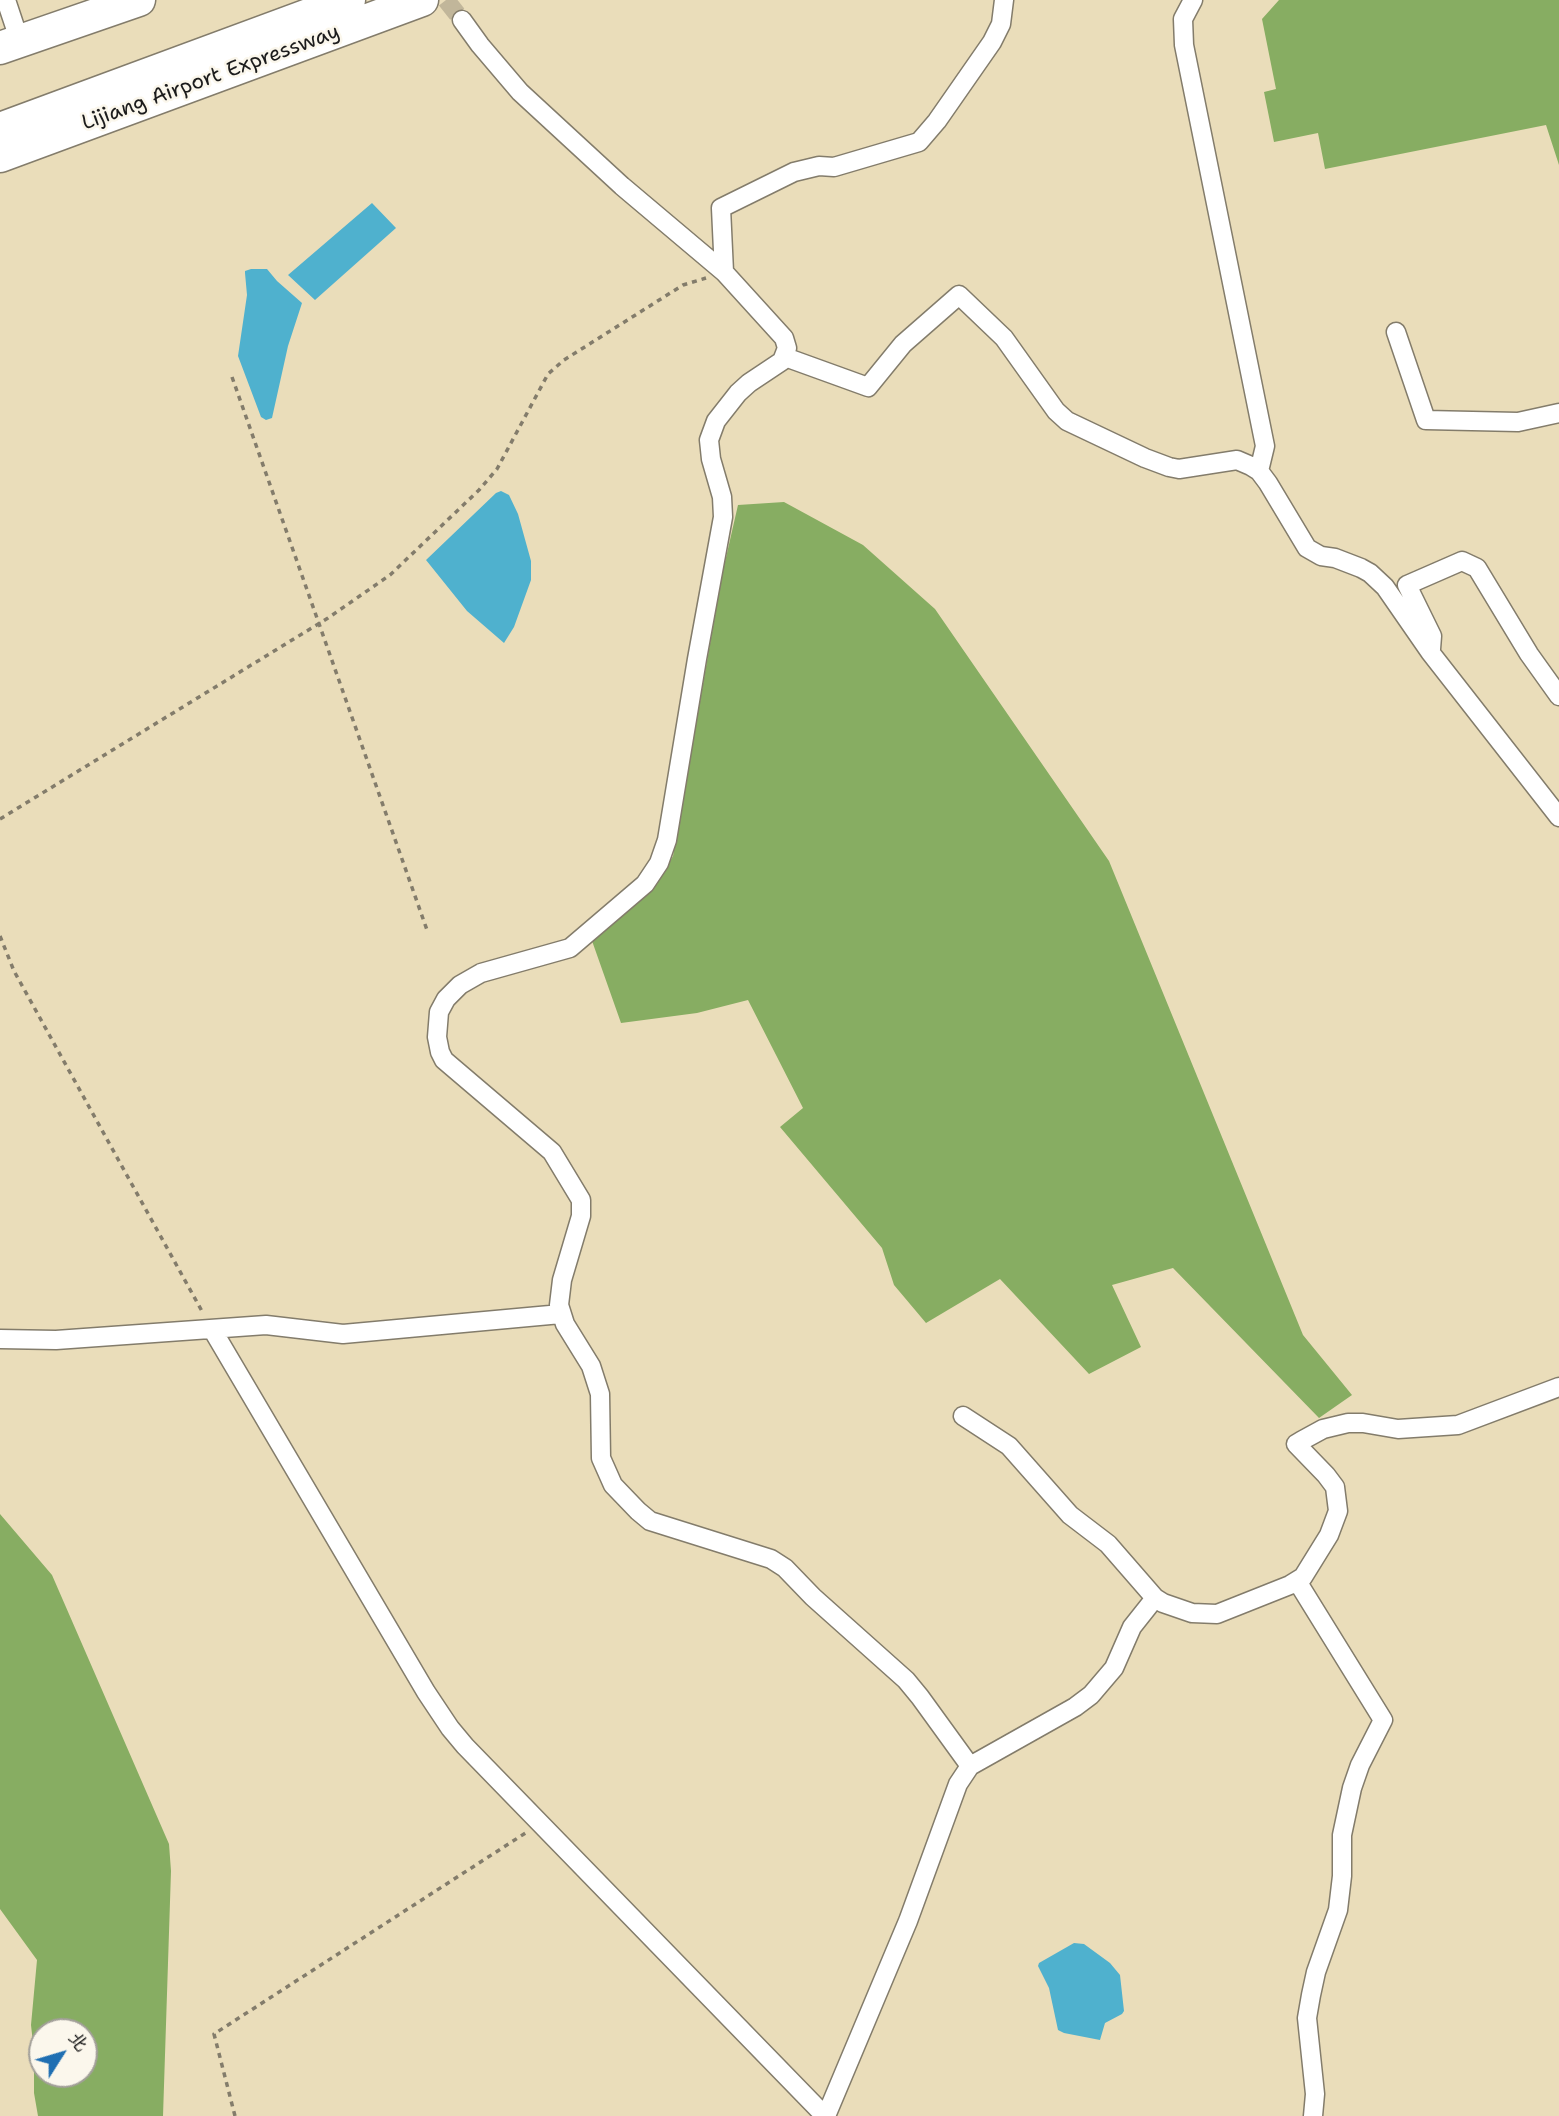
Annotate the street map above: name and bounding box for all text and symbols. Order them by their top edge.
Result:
street label: Lijiang Airport Expressway [79,20,343,136]
north arrow [28,2018,98,2088]
text: 北 [63,2026,94,2056]

